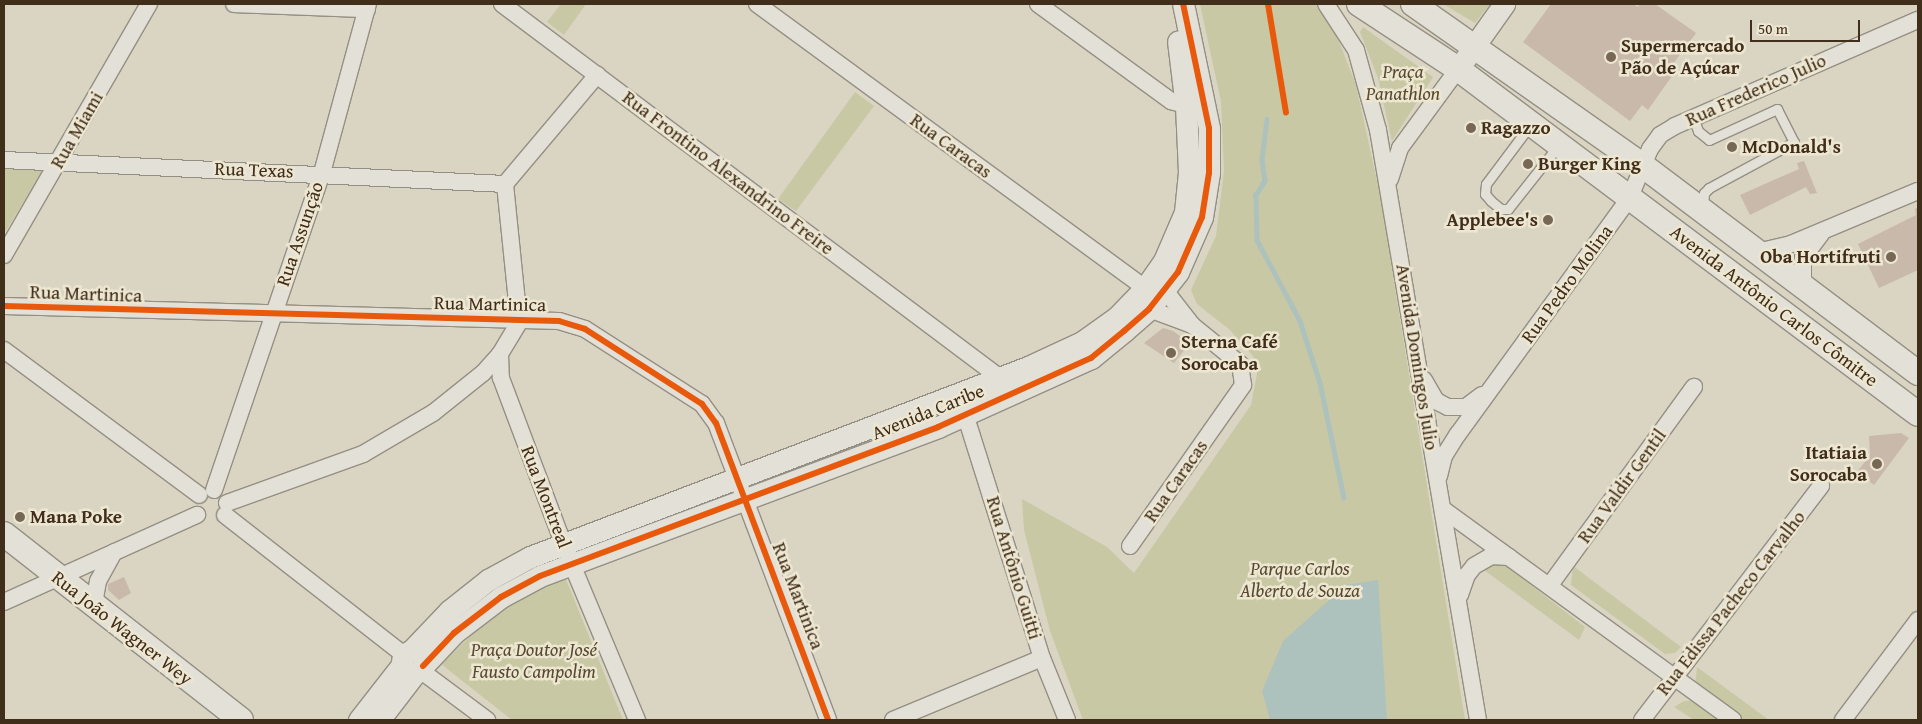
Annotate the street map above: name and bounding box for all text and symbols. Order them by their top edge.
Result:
scale bar [1752,10,1862,42]
text: 50 m [1758,18,1788,39]
place label: Supermercado Pão de Açúcar [1621,35,1744,79]
street label: Rua Frederico Julio [1682,49,1830,131]
marker: Supermercado Pão de Açúcar [1605,51,1617,63]
park label: Praça Panathlon [1366,61,1440,105]
street label: Rua Frontino Alexandrino Freire [618,86,838,260]
street label: Rua Miami [46,87,108,173]
street label: Rua Caracas [906,109,996,183]
place label: Ragazzo [1481,117,1550,139]
marker: Ragazzo [1465,122,1477,134]
place label: McDonald's [1742,136,1841,158]
marker: McDonald's [1726,141,1738,153]
place label: Burger King [1538,153,1641,175]
street label: Rua Texas [214,157,294,183]
marker: Burger King [1522,158,1534,170]
street label: Rua Assunção [271,179,329,289]
place label: Applebee's [1446,209,1538,231]
marker: Applebee's [1542,214,1554,226]
street label: Rua Pedro Molina [1516,220,1618,348]
street label: Avenida Antônio Carlos Cômitre [1666,220,1882,392]
place label: Oba Hortifruti [1760,246,1881,268]
marker: Oba Hortifruti [1885,251,1897,263]
street label: Avenida Domingos Julio [1391,262,1443,452]
street label: Rua Martinica [30,281,142,307]
street label: Rua Martinica [434,292,546,316]
place label: Sterna Café Sorocaba [1181,331,1278,375]
marker: Sterna Café Sorocaba [1165,347,1177,359]
street label: Avenida Caribe [869,379,987,445]
street label: Rua Valdir Gentil [1573,424,1671,548]
street label: Rua Caracas [1139,435,1213,527]
place label: Itatiaia Sorocaba [1790,442,1867,486]
street label: Rua Montreal [516,443,576,551]
marker: Itatiaia Sorocaba [1871,458,1883,470]
street label: Rua Antônio Guitti [981,494,1047,642]
place label: Mana Poke [30,506,122,528]
street label: Rua Edissa Pacheco Carvalho [1652,506,1810,700]
marker: Mana Poke [14,511,26,523]
street label: Rua Martinica [767,540,829,652]
park label: Parque Carlos Alberto de Souza [1240,558,1360,602]
street label: Rua João Wagner Wey [47,566,197,690]
park label: Praça Doutor José Fausto Campolim [471,639,597,683]

